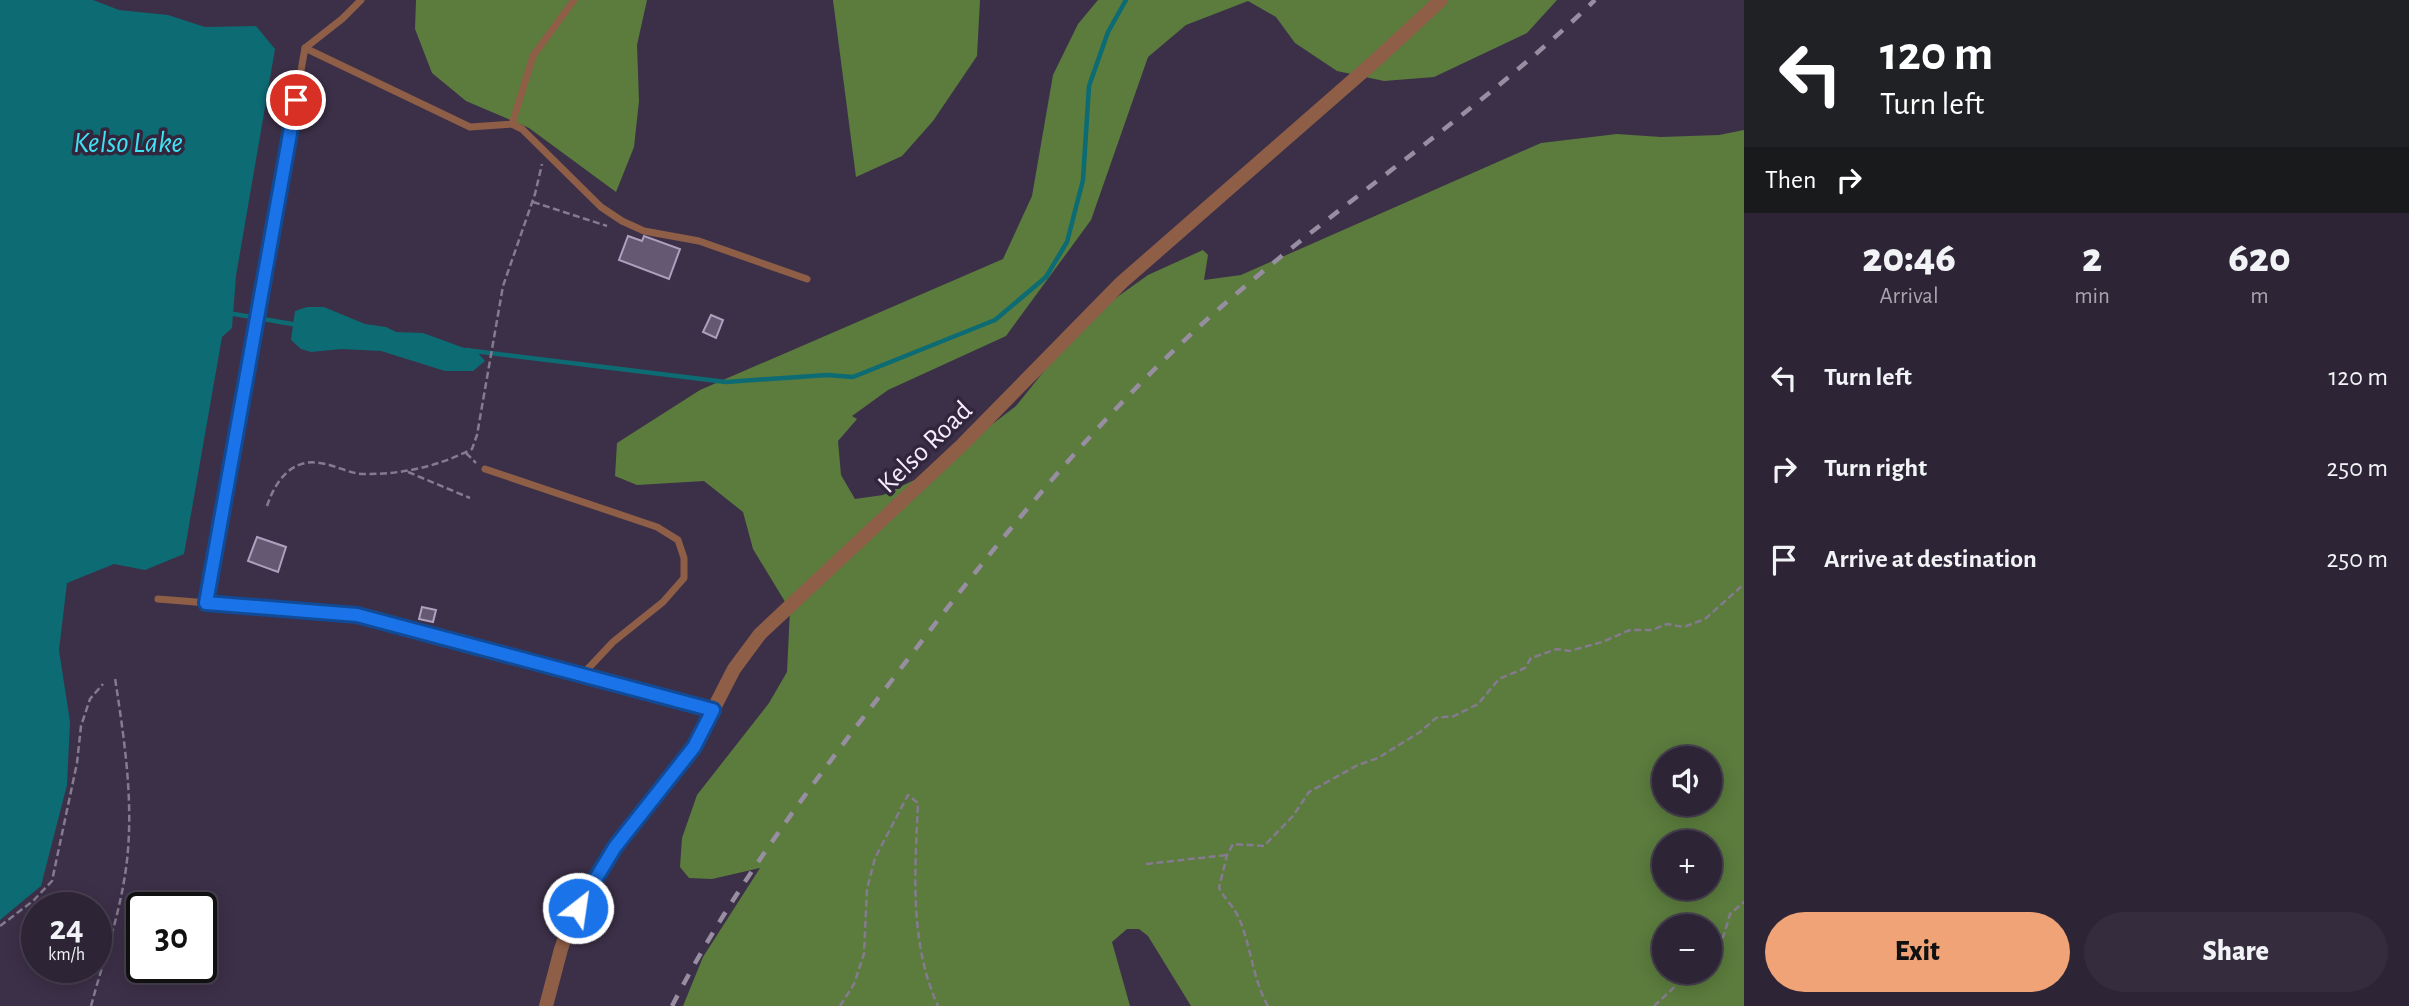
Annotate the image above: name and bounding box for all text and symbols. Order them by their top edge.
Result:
icon: left [1765,28,1856,119]
text: 120 m [1880,30,1993,79]
pin [266,70,326,130]
icon: arrive [277,81,315,119]
text: Turn left [1880,88,1984,120]
water label: Kelso Lake [73,128,183,158]
icon: right [1830,161,1868,199]
text: Then [1765,167,1816,193]
text: 20:46 [1862,237,1956,279]
text: 2 [2082,237,2102,279]
text: 620 [2228,237,2291,279]
text: Arrival [1880,285,1939,308]
text: min [2074,285,2110,308]
text: m [2250,285,2269,308]
icon: left [1765,359,1803,397]
text: Turn left [1824,364,1912,390]
text: 120 m [2328,364,2388,390]
street label: Kelso Road [873,396,978,499]
icon: right [1765,450,1803,488]
text: Turn right [1824,455,1927,481]
text: 250 m [2326,455,2388,481]
icon: arrive [1765,541,1803,579]
text: Arrive at destination [1824,546,2037,572]
text: 250 m [2326,546,2388,572]
map controls [1652,746,1722,984]
button: sound [1652,746,1722,816]
button: + [1652,830,1722,900]
position arrow [541,871,615,945]
speed limit sign: 30 [126,892,217,983]
text: 24 [49,911,84,946]
button: Exit [1765,912,2070,992]
button: Share [2084,912,2388,992]
button: − [1652,914,1722,984]
text: km/h [48,946,85,964]

